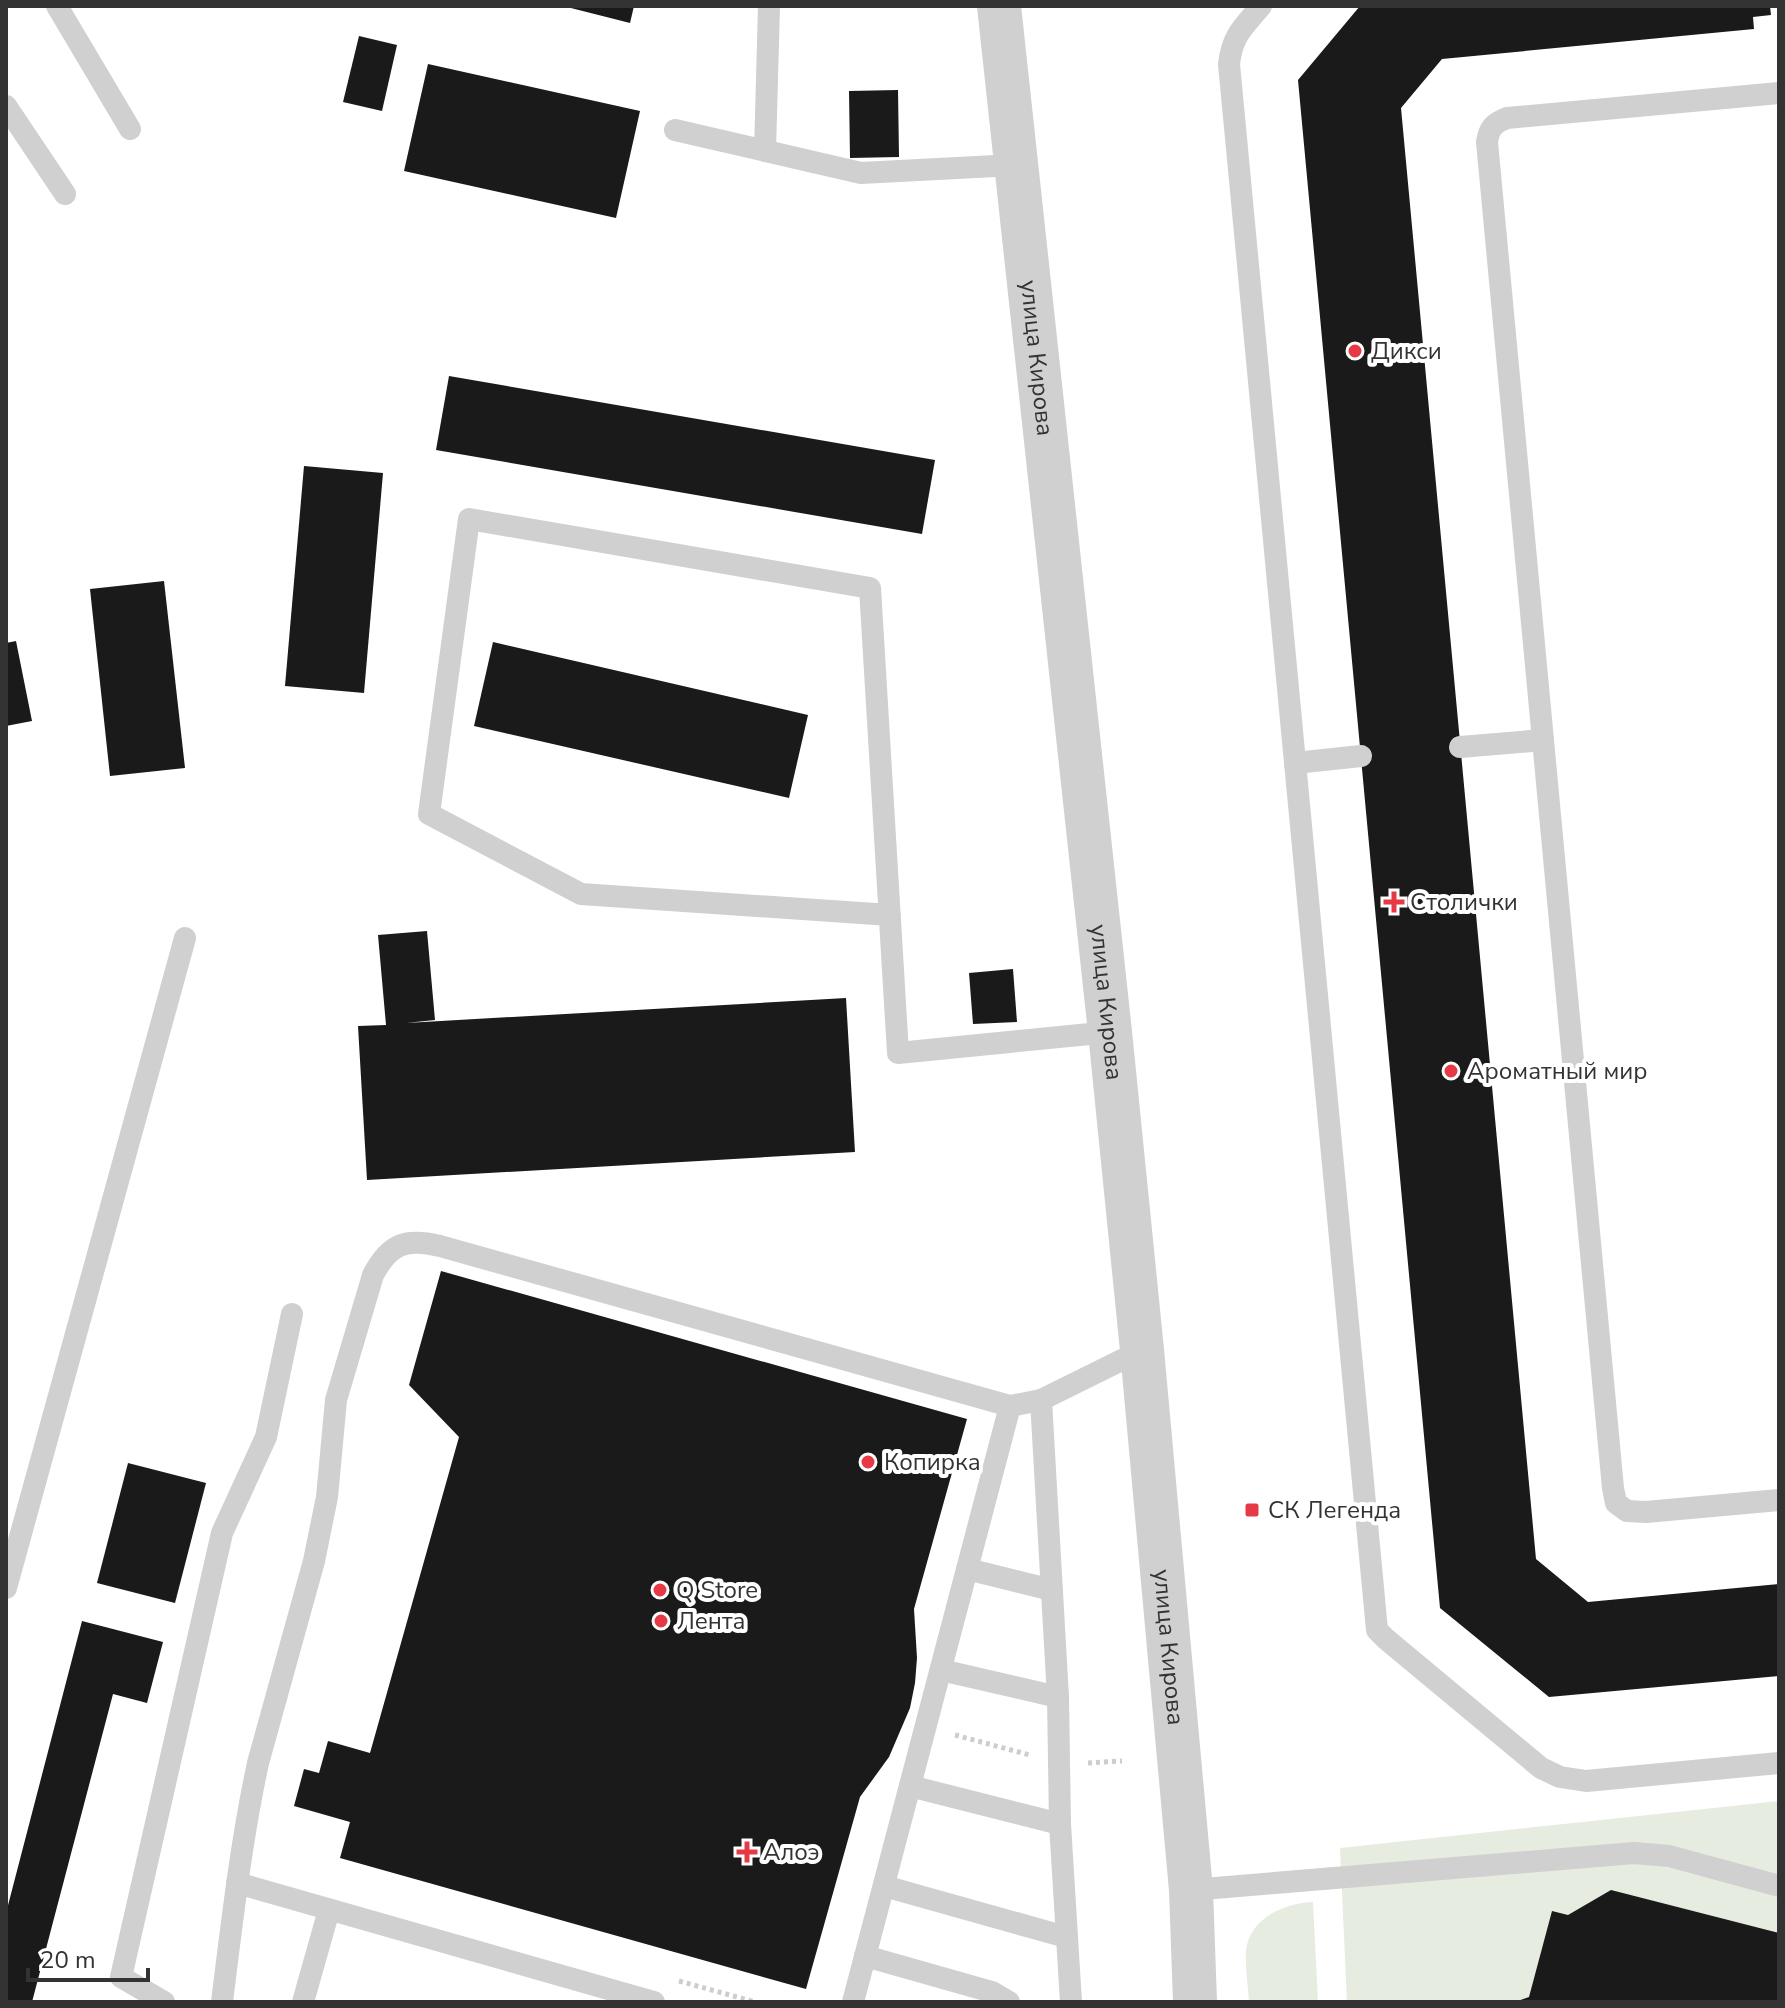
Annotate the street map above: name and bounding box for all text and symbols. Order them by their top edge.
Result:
street label: улица Кирова [1013,278,1061,437]
place label: Дикси [1371,335,1442,367]
marker: Дикси [1346,342,1364,360]
place label: Столички [1410,886,1518,918]
marker: Столички [1385,893,1403,911]
street label: улица Кирова [1082,923,1131,1082]
place label: Ароматный мир [1467,1055,1648,1087]
marker: Ароматный мир [1442,1062,1460,1080]
place label: Копирка [884,1446,981,1478]
marker: Копирка [859,1453,877,1471]
place label: СК Легенда [1268,1494,1401,1526]
marker: СК Легенда [1243,1501,1261,1519]
street label: улица Кирова [1146,1568,1192,1727]
place label: Q Store [676,1574,758,1606]
marker: Q Store [651,1581,669,1599]
place label: Лента [677,1605,745,1637]
marker: Лента [652,1612,670,1630]
place label: Алоэ [763,1836,820,1868]
marker: Алоэ [738,1843,756,1861]
scale bar [28,1932,148,1982]
text: 20 m [40,1944,96,1976]

